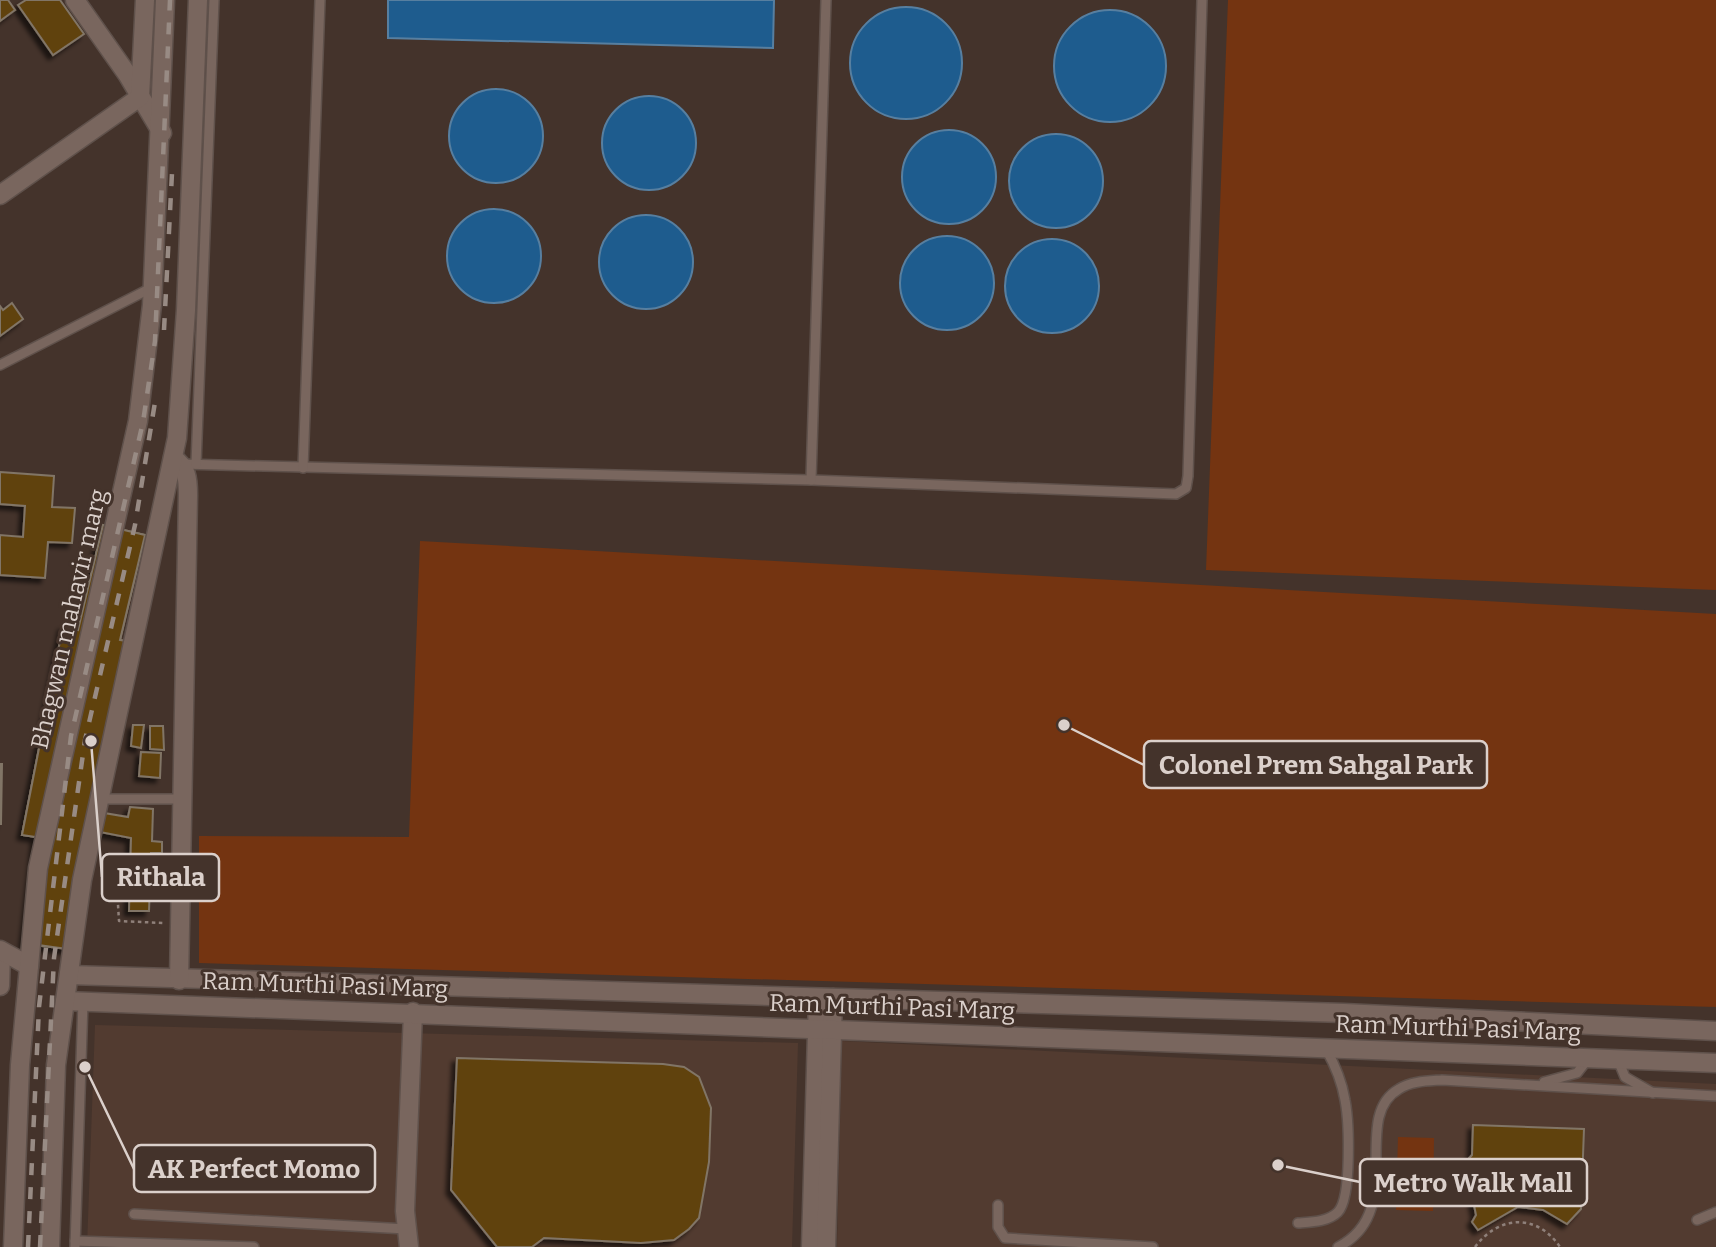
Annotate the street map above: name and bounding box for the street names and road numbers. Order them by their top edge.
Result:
street label: Bhagwan mahavir marg [25,486,113,752]
street label: Ram Murthi Pasi Marg [201,967,449,1003]
street label: Ram Murthi Pasi Marg [768,989,1016,1025]
street label: Ram Murthi Pasi Marg [1334,1010,1582,1046]

